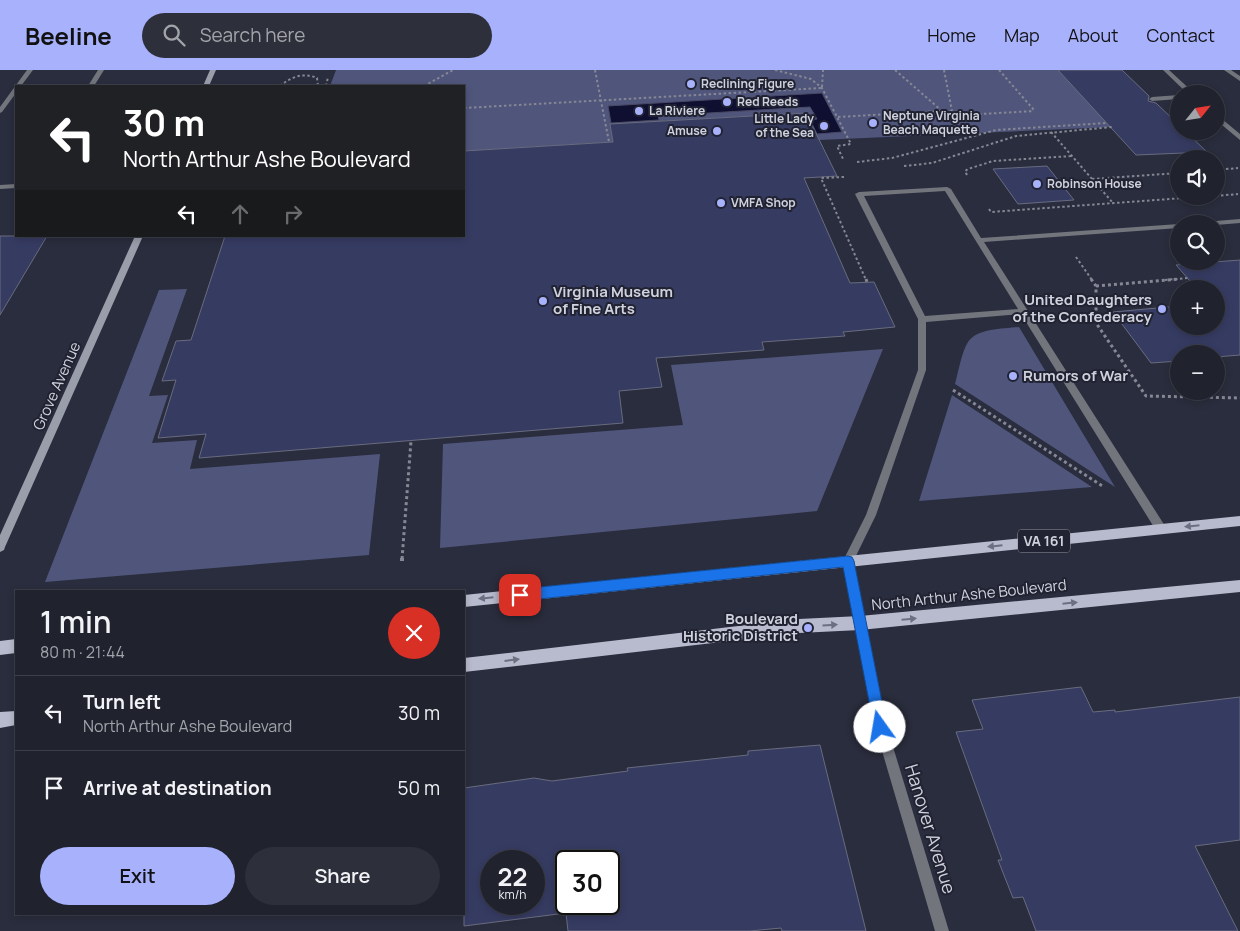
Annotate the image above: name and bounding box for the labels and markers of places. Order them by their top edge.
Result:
place label: Reclining Figure [701,75,794,92]
marker: Reclining Figure [685,78,697,90]
place label: Red Reeds [737,93,799,110]
marker: Red Reeds [721,96,733,108]
place label: La Riviere [649,102,705,119]
marker: La Riviere [633,105,645,117]
place label: Neptune Virginia Beach Maquette [883,107,980,138]
place label: Little Lady of the Sea [754,110,814,141]
marker: Neptune Virginia Beach Maquette [867,117,879,129]
marker: Little Lady of the Sea [818,120,830,132]
place label: Amuse [667,122,707,139]
marker: Amuse [711,125,723,137]
place label: Robinson House [1047,175,1142,192]
marker: Robinson House [1031,178,1043,190]
place label: VMFA Shop [731,194,796,211]
marker: VMFA Shop [715,197,727,209]
place label: Virginia Museum of Fine Arts [553,281,673,319]
place label: United Daughters of the Confederacy [1013,289,1153,327]
marker: Virginia Museum of Fine Arts [537,295,549,307]
marker: United Daughters of the Confederacy [1156,303,1168,315]
place label: Rumors of War [1023,365,1128,386]
marker: Rumors of War [1007,370,1019,382]
pin [499,574,541,616]
place label: Boulevard Historic District [683,608,798,646]
marker: Boulevard Historic District [802,622,814,634]

